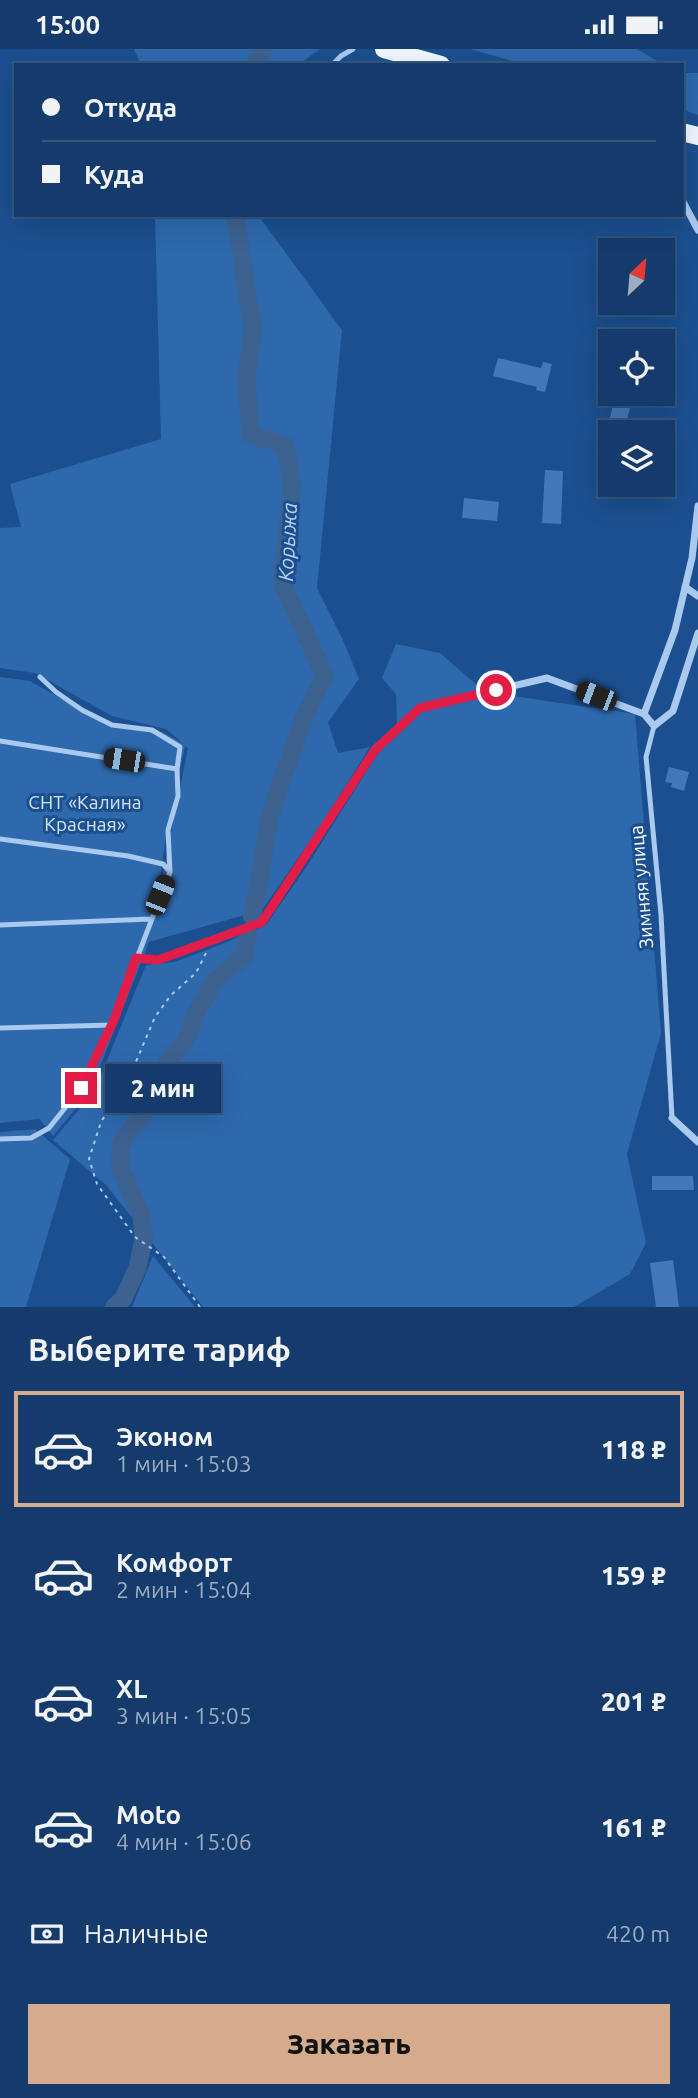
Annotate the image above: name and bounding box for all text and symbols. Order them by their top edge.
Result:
text: 15:00 [35,10,100,39]
text: Откуда [84,93,177,122]
text: Куда [84,160,145,189]
north arrow [598,238,676,315]
map controls [598,238,675,497]
button: locate [598,329,675,406]
button: layers [598,420,675,497]
water label: Корыжа [273,502,301,582]
route start [480,674,512,706]
car [573,679,620,713]
car [102,746,147,774]
park label: СНТ «Калина Красная» [28,791,142,835]
street label: Зимняя улица [625,824,657,950]
car [143,872,178,918]
callout: 2 мин [106,1063,221,1113]
route end [65,1072,97,1104]
text: 2 мин [131,1076,195,1101]
text: Выберите тариф [28,1331,291,1367]
icon: car [32,1418,95,1481]
text: Эконом [116,1422,213,1451]
text: 118 ₽ [601,1435,666,1464]
text: 1 мин · 15:03 [116,1451,252,1476]
icon: car [32,1544,95,1607]
text: Комфорт [116,1548,232,1577]
text: 159 ₽ [601,1561,666,1590]
text: 2 мин · 15:04 [116,1577,252,1602]
icon: car [32,1670,95,1733]
text: XL [116,1674,147,1703]
text: 201 ₽ [601,1687,666,1716]
text: 3 мин · 15:05 [116,1703,252,1728]
icon: car [32,1796,95,1859]
text: Moto [116,1800,181,1829]
text: 161 ₽ [601,1813,666,1842]
text: 4 мин · 15:06 [116,1829,252,1854]
icon: cash [28,1915,66,1953]
text: Наличные [84,1919,209,1948]
text: 420 m [606,1921,670,1946]
button: Заказать [28,2004,670,2084]

